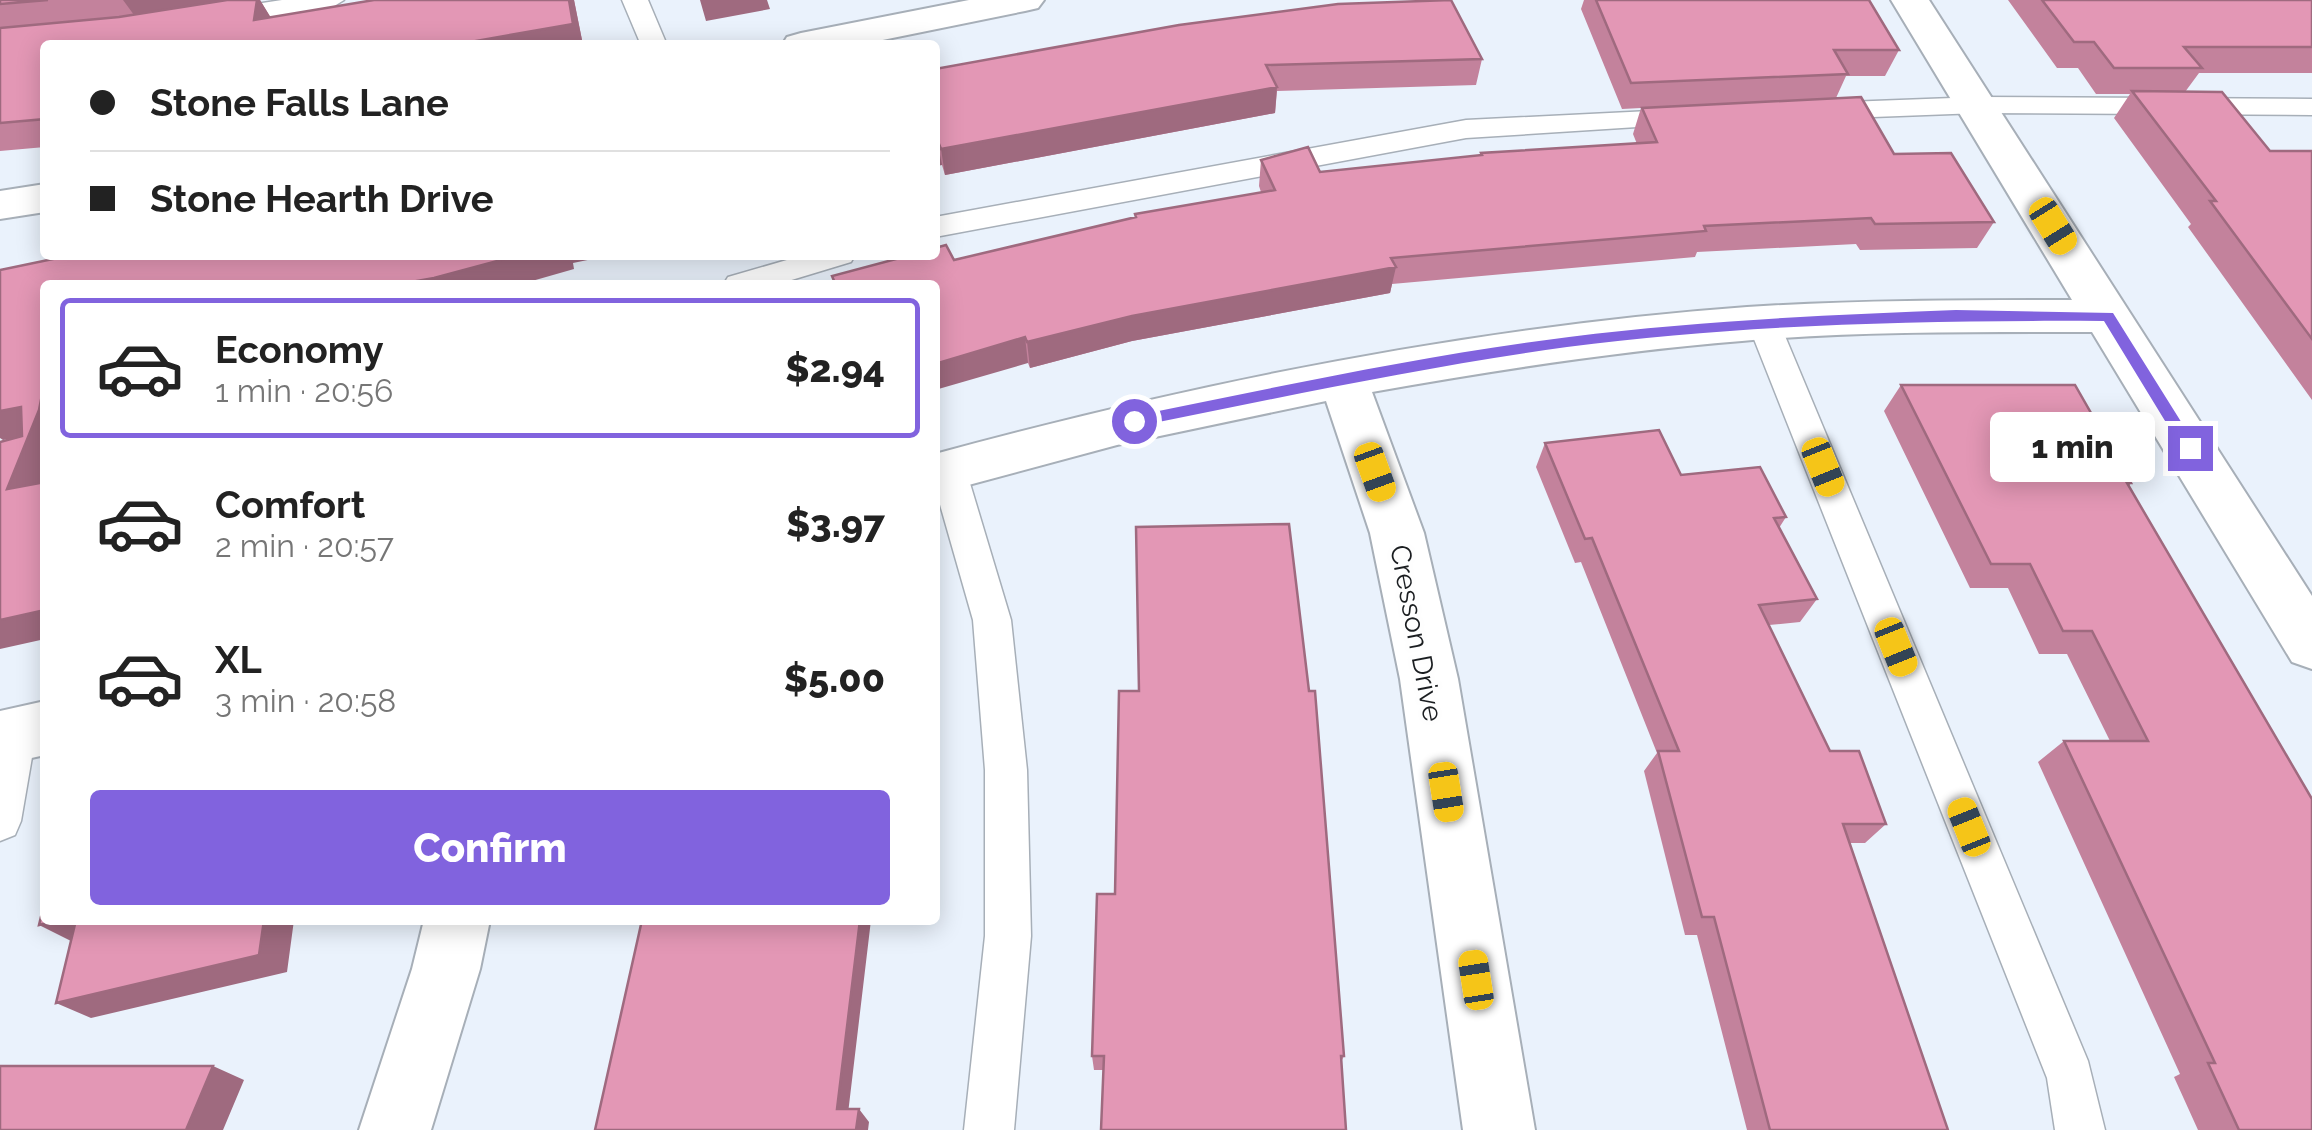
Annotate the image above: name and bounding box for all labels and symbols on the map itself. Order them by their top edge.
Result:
car [2024,193,2082,259]
route start [1112,399,1157,444]
callout: 1 min [1990,413,2155,483]
route end [2168,426,2213,471]
car [1798,434,1848,500]
car [1351,439,1399,505]
street label: Cresson Drive [1383,542,1450,724]
car [1871,614,1921,680]
car [1426,760,1466,824]
car [1944,794,1994,860]
car [1456,948,1496,1012]

